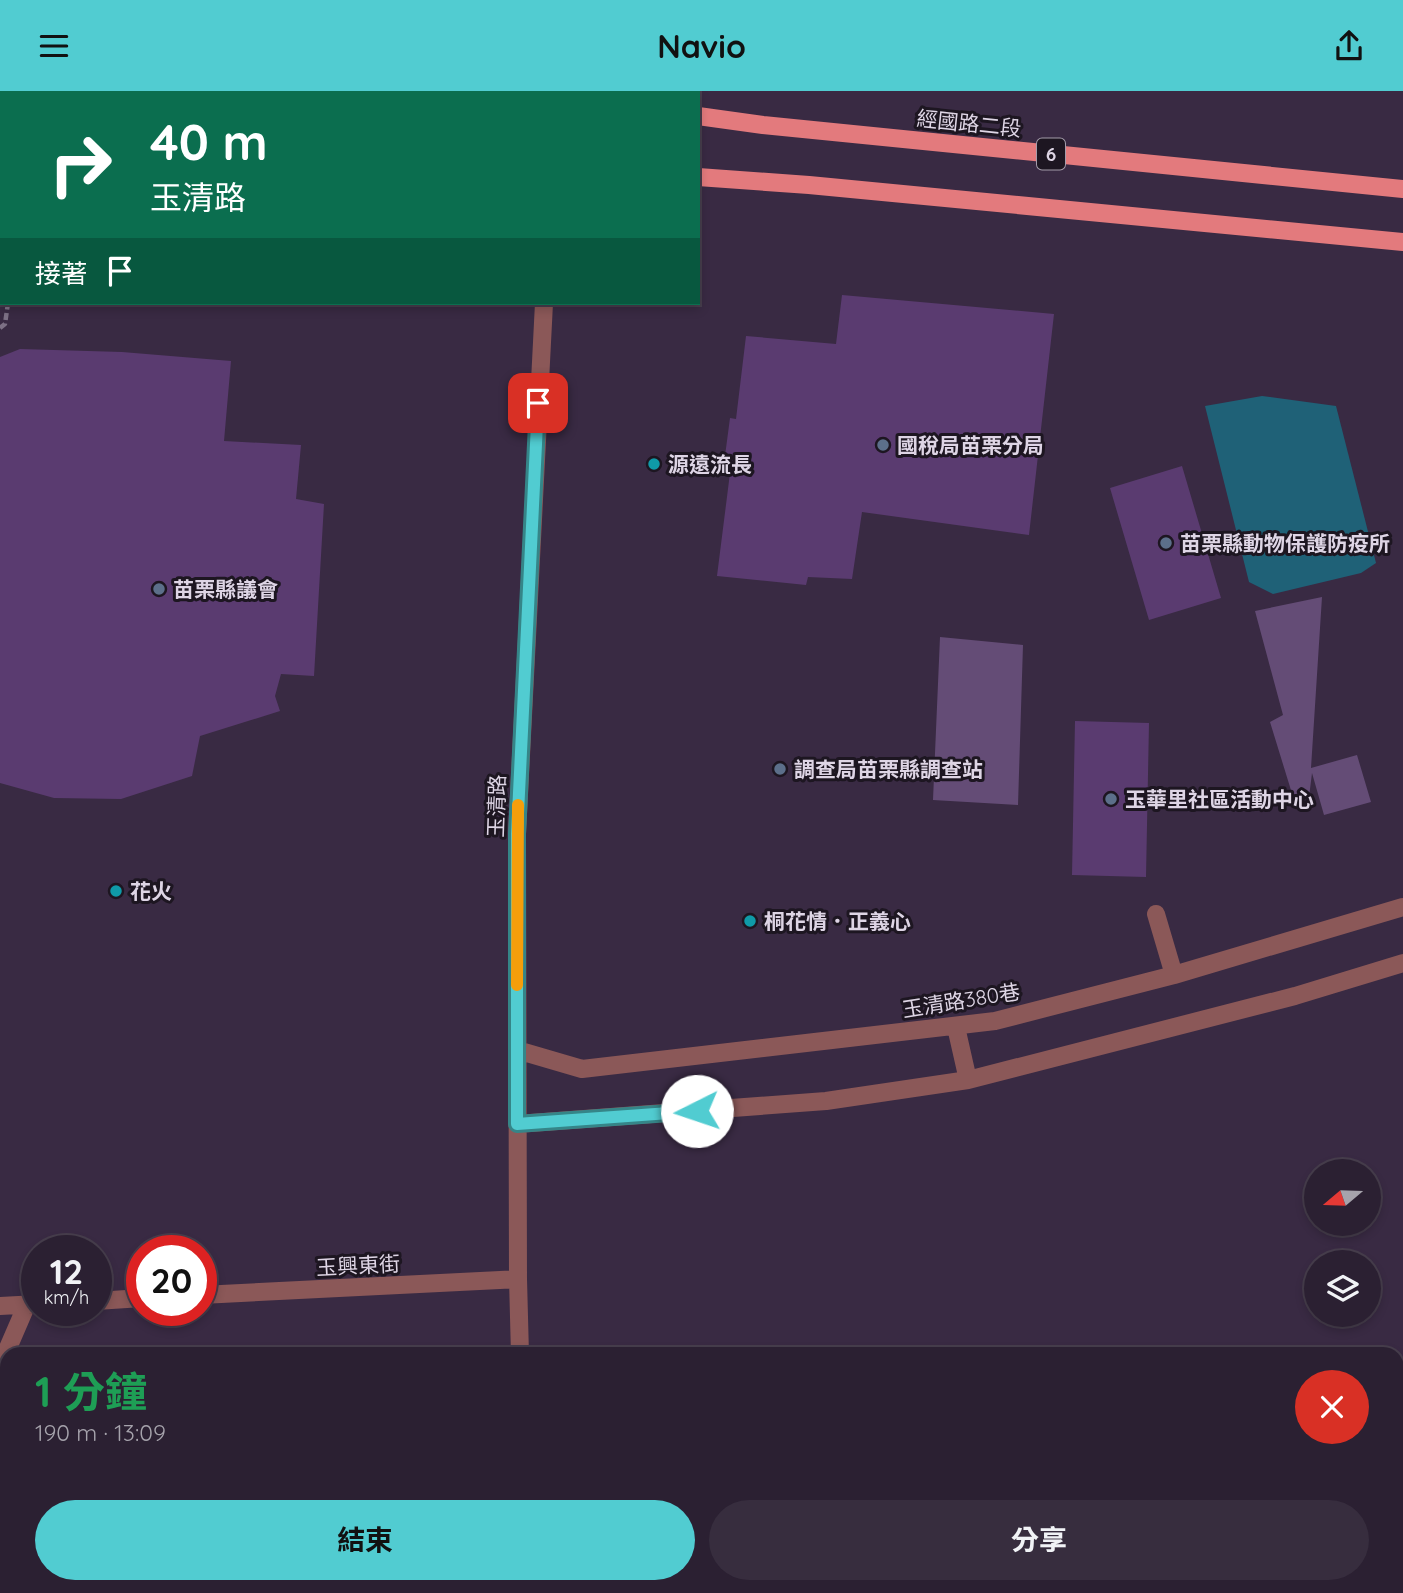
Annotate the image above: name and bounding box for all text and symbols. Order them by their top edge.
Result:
text: Navio [657,26,746,66]
icon: menu [35,27,73,65]
icon: share [1330,27,1368,65]
street label: 經國路二段 [915,105,1023,141]
text: 40 m [150,111,268,172]
icon: right [35,119,126,210]
road number: 6 [1037,139,1065,169]
text: 玉清路 [150,177,246,217]
icon: arrive [101,252,139,290]
text: 接著 [35,257,87,290]
pin [508,373,568,433]
icon: arrive [519,384,557,422]
place label: 國稅局苗栗分局 [897,432,1044,458]
marker: 國稅局苗栗分局 [875,437,891,453]
place label: 源遠流長 [668,451,752,477]
marker: 源遠流長 [646,456,662,472]
place label: 苗栗縣動物保護防疫所 [1180,530,1390,556]
marker: 苗栗縣動物保護防疫所 [1158,535,1174,551]
place label: 苗栗縣議會 [173,576,278,602]
marker: 苗栗縣議會 [151,581,167,597]
place label: 調查局苗栗縣調查站 [794,756,983,782]
marker: 調查局苗栗縣調查站 [772,761,788,777]
street label: 玉清路 [482,774,510,838]
place label: 玉華里社區活動中心 [1125,786,1314,812]
marker: 玉華里社區活動中心 [1103,791,1119,807]
place label: 花火 [130,878,172,904]
marker: 花火 [108,883,124,899]
place label: 桐花情．正義心 [764,908,911,934]
marker: 桐花情．正義心 [742,913,758,929]
street label: 玉清路380巷 [900,978,1022,1022]
position arrow [660,1074,734,1148]
north arrow [1304,1159,1381,1235]
map controls [1304,1159,1381,1327]
speed limit sign: 20 [126,1235,217,1326]
text: 12 [50,1249,83,1293]
street label: 玉興東街 [315,1250,401,1280]
button: layers [1304,1250,1381,1327]
text: km/h [44,1286,89,1309]
text: 1 分鐘 [35,1365,147,1418]
button: close [1295,1370,1369,1444]
text: 190 m · 13:09 [35,1418,166,1447]
button: 結束 [35,1500,695,1580]
button: 分享 [709,1500,1369,1580]

